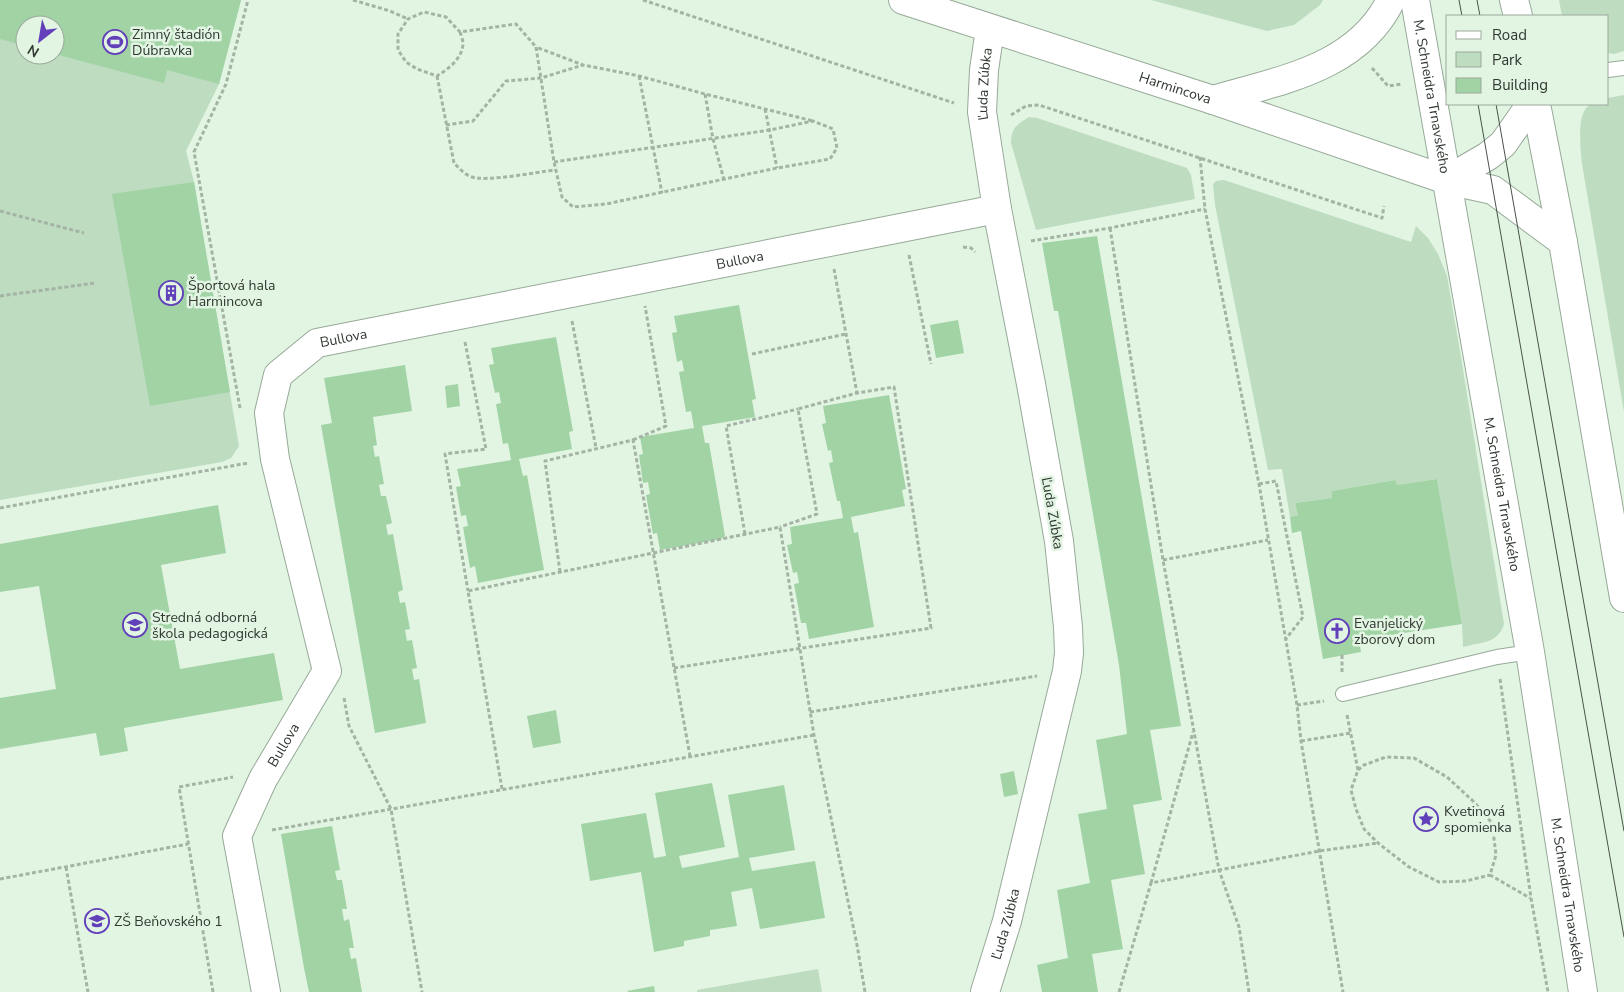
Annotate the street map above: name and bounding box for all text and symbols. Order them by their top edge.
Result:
north arrow [15,15,65,65]
legend [1446,15,1609,105]
street label: M. Schneidra Trnavského [1409,18,1454,175]
place label: Zimný štadión Dúbravka [132,25,220,60]
text: Road [1492,25,1527,45]
sports icon: Zimný štadión Dúbravka [102,29,128,55]
text: N [24,40,43,62]
street label: Ľuda Zúbka [973,46,997,122]
text: Park [1492,50,1522,70]
street label: Harmincova [1137,68,1214,109]
text: Building [1492,75,1548,95]
street label: Bullova [715,246,765,274]
place label: Športová hala Harmincova [188,276,275,311]
building icon: Športová hala Harmincova [158,280,184,306]
street label: Bullova [318,324,369,352]
street label: M. Schneidra Trnavského [1479,416,1525,573]
street label: Ľuda Zúbka [1037,476,1068,551]
place label: Stredná odborná škola pedagogická [152,608,268,643]
school or university icon: Stredná odborná škola pedagogická [122,612,148,638]
place label: Evanjelický zborový dom [1354,614,1435,649]
church icon: Evanjelický zborový dom [1324,618,1350,644]
street label: Bullova [263,720,304,771]
place label: Kvetinová spomienka [1444,802,1512,837]
place icon: Kvetinová spomienka [1413,806,1439,832]
street label: M. Schneidra Trnavského [1546,816,1589,974]
street label: Ľuda Zúbka [987,887,1024,962]
school or university icon: ZŠ Beňovského 1 [84,908,110,934]
place label: ZŠ Beňovského 1 [114,912,223,931]

